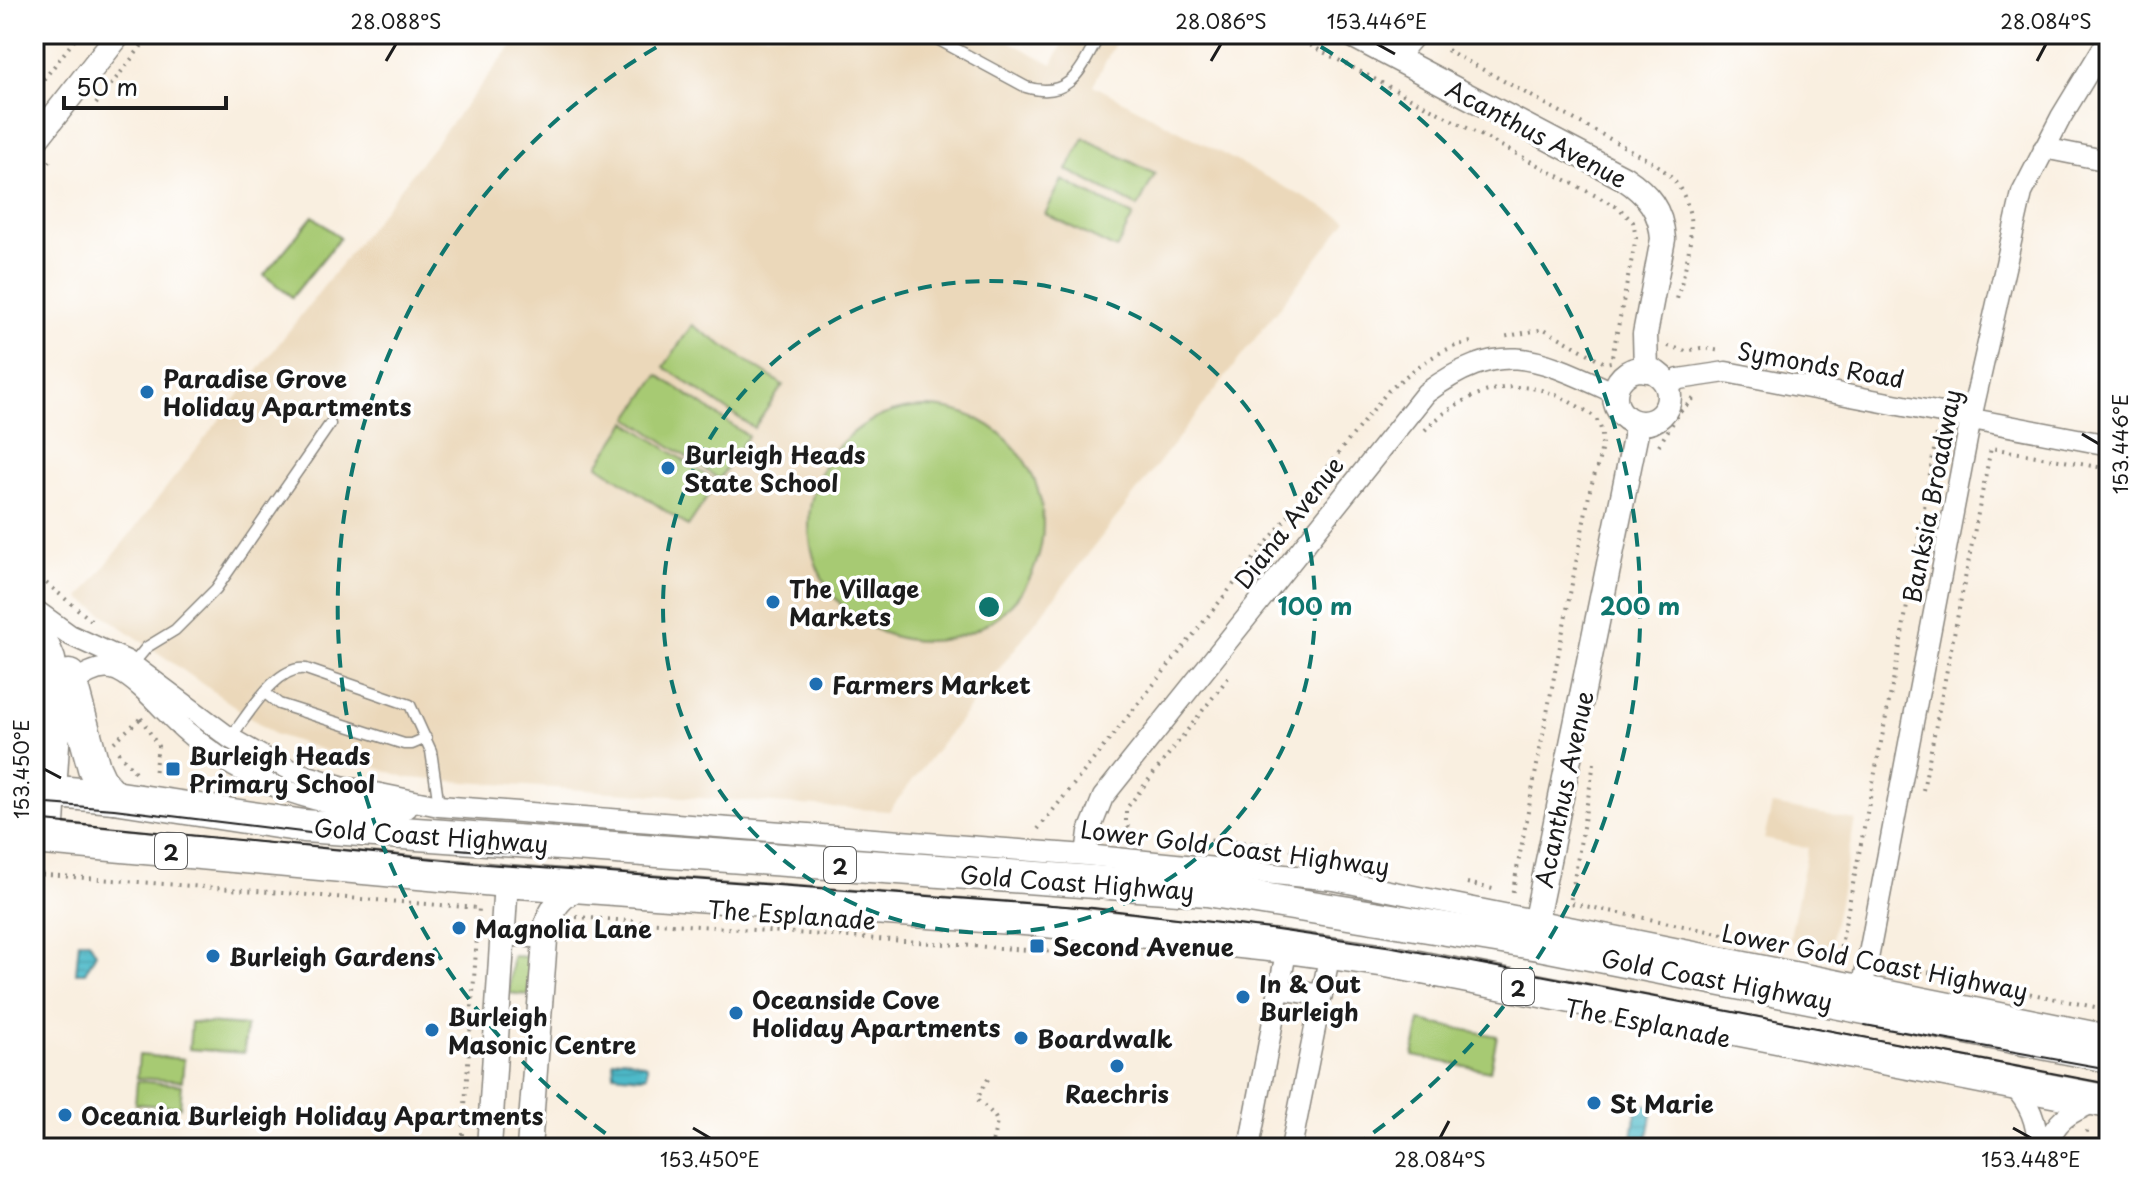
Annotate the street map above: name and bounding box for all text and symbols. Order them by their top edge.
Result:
text: 28.088°S [351,6,441,36]
text: 28.086°S [1175,6,1267,36]
text: 153.446°E [1327,6,1427,36]
text: 28.084°S [2000,6,2092,36]
scale bar [64,60,226,110]
text: 50 m [76,68,138,104]
street label: Acanthus Avenue [1440,70,1634,196]
street label: Symonds Road [1735,332,1907,396]
place label: Paradise Grove Holiday Apartments [163,360,412,424]
marker: Paradise Grove Holiday Apartments [138,383,156,401]
street label: Banksia Broadway [1893,386,1969,606]
text: 153.446°E [2105,394,2135,494]
place label: Burleigh Heads State School [684,436,866,500]
street label: Diana Avenue [1225,448,1351,596]
marker: Burleigh Heads State School [659,459,677,477]
place label: The Village Markets [789,570,919,634]
text: 100 m [1278,587,1352,623]
text: 200 m [1600,587,1680,623]
marker: The Village Markets [764,593,782,611]
centre of rings [975,593,1003,621]
place label: Farmers Market [832,666,1031,702]
marker: Farmers Market [807,675,825,693]
street label: Acanthus Avenue [1525,687,1601,891]
text: 153.450°E [6,719,36,819]
place label: Burleigh Heads Primary School [189,737,375,801]
marker: Burleigh Heads Primary School [164,760,182,778]
street label: Gold Coast Highway [313,809,549,861]
street label: Lower Gold Coast Highway [1078,810,1392,884]
road number: 2 [155,833,187,869]
road number: 2 [824,847,856,883]
street label: Gold Coast Highway [959,856,1195,908]
street label: The Esplanade [707,890,877,938]
place label: Magnolia Lane [475,910,652,946]
street label: Lower Gold Coast Highway [1719,914,2031,1008]
marker: Magnolia Lane [450,919,468,937]
place label: Second Avenue [1053,928,1234,964]
marker: Second Avenue [1028,937,1046,955]
place label: Burleigh Gardens [229,938,435,974]
street label: Gold Coast Highway [1598,939,1836,1019]
marker: Burleigh Gardens [204,947,222,965]
place label: In & Out Burleigh [1259,965,1361,1029]
road number: 2 [1502,969,1534,1005]
place label: Oceanside Cove Holiday Apartments [752,981,1001,1045]
marker: In & Out Burleigh [1234,988,1252,1006]
street label: The Esplanade [1562,988,1734,1056]
place label: Burleigh Masonic Centre [448,998,636,1062]
marker: Oceanside Cove Holiday Apartments [727,1004,745,1022]
place label: Boardwalk [1037,1020,1173,1056]
marker: Burleigh Masonic Centre [423,1021,441,1039]
marker: Boardwalk [1012,1029,1030,1047]
marker: Raechris [1108,1057,1126,1075]
place label: Raechris [1065,1075,1169,1111]
place label: St Marie [1610,1085,1714,1121]
marker: St Marie [1585,1094,1603,1112]
place label: Oceania Burleigh Holiday Apartments [81,1097,544,1133]
marker: Oceania Burleigh Holiday Apartments [56,1106,74,1124]
text: 153.450°E [660,1144,760,1174]
text: 28.084°S [1394,1144,1486,1174]
text: 153.448°E [1981,1144,2081,1174]

